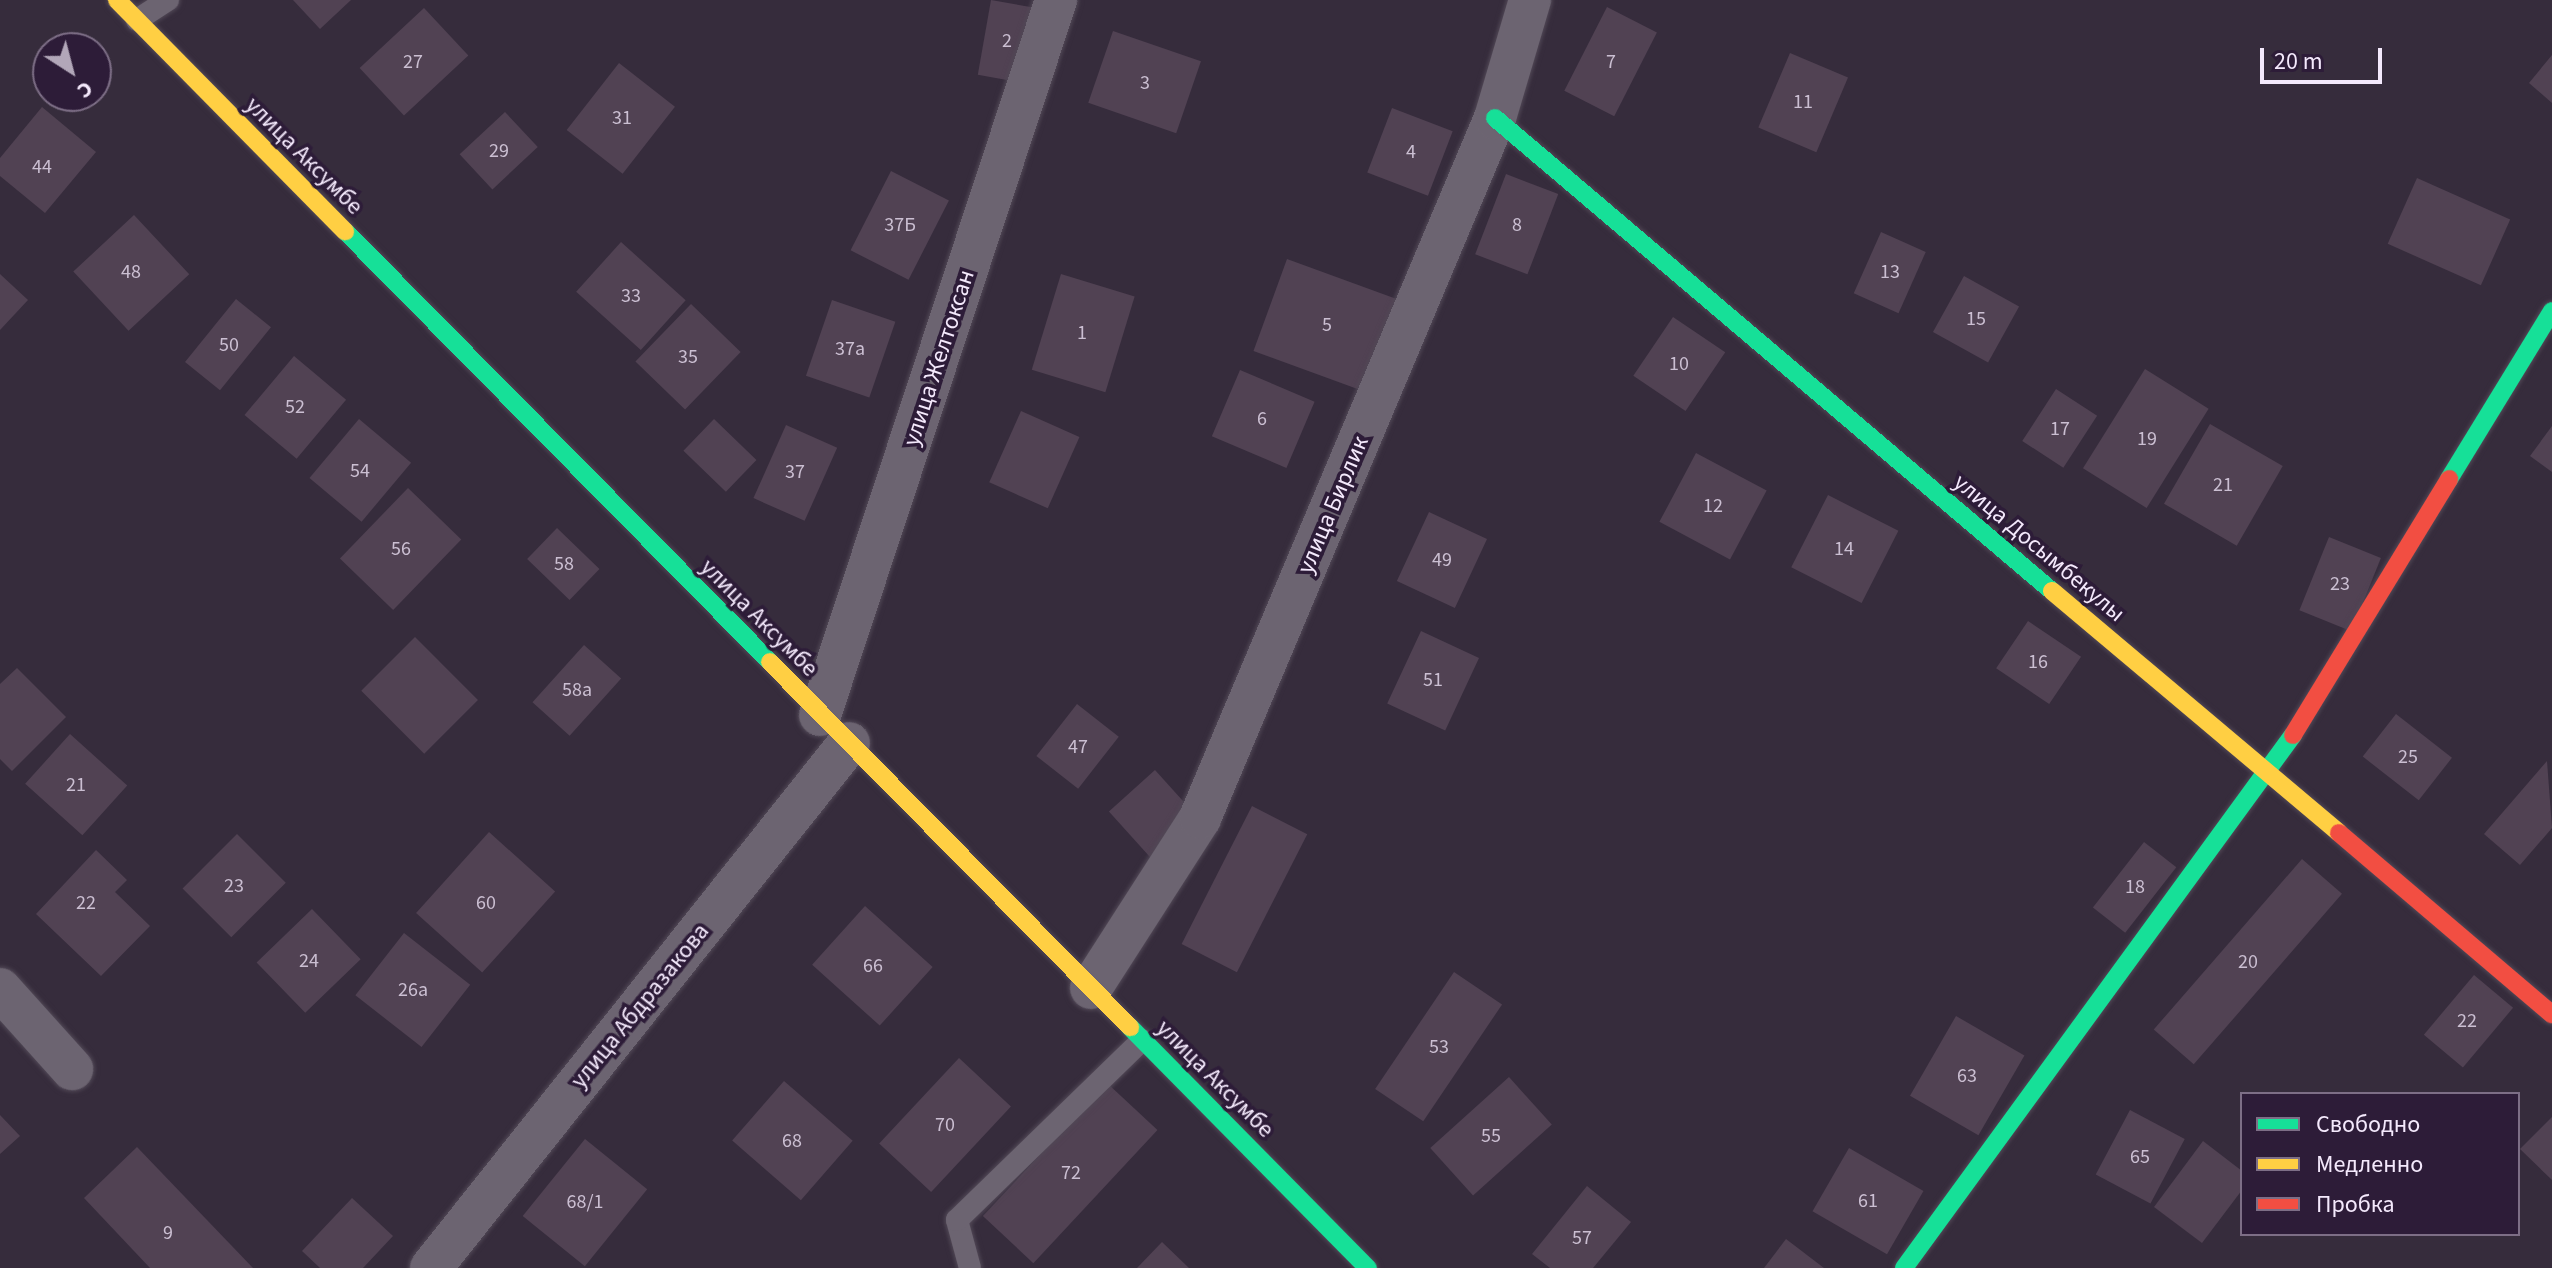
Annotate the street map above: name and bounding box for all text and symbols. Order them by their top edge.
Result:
house number: 2 [1002,29,1012,53]
north arrow [32,32,112,112]
scale bar [2264,32,2386,82]
text: 20 m [2274,44,2323,79]
house number: 27 [403,50,423,74]
house number: 7 [1606,50,1616,74]
house number: 3 [1140,71,1150,95]
text: С [70,73,100,107]
house number: 11 [1793,90,1813,114]
street label: улица Аксумбе [239,91,369,221]
house number: 31 [612,106,632,130]
house number: 29 [489,139,509,163]
house number: 4 [1406,140,1416,164]
house number: 44 [32,155,52,179]
house number: 37Б [884,213,916,237]
house number: 8 [1512,213,1522,237]
house number: 48 [121,260,141,284]
house number: 13 [1880,260,1900,284]
street label: улица Желтоксан [897,266,981,450]
house number: 33 [621,284,641,308]
house number: 15 [1966,307,1986,331]
house number: 5 [1322,313,1332,337]
house number: 1 [1077,321,1087,345]
house number: 50 [219,333,239,357]
house number: 37а [835,337,865,361]
house number: 35 [678,345,698,369]
house number: 10 [1669,352,1689,376]
house number: 52 [285,395,305,419]
house number: 6 [1257,407,1267,431]
house number: 17 [2050,417,2070,441]
house number: 19 [2137,427,2157,451]
street label: улица Бирлик [1291,432,1375,578]
house number: 54 [350,459,370,483]
house number: 37 [785,460,805,484]
street label: улица Досымбекулы [1947,468,2131,628]
house number: 21 [2213,473,2233,497]
house number: 12 [1703,494,1723,518]
house number: 56 [391,537,411,561]
house number: 14 [1834,537,1854,561]
house number: 49 [1432,548,1452,572]
house number: 58 [554,552,574,576]
street label: улица Аксумбе [694,553,824,683]
house number: 23 [2330,572,2350,596]
house number: 16 [2028,650,2048,674]
house number: 51 [1423,668,1443,692]
house number: 58а [562,678,592,702]
house number: 47 [1068,735,1088,759]
house number: 25 [2398,745,2418,769]
house number: 21 [66,773,86,797]
house number: 23 [224,874,244,898]
house number: 18 [2125,875,2145,899]
house number: 22 [76,891,96,915]
house number: 60 [476,891,496,915]
street label: улица Абдразакова [565,918,715,1094]
house number: 24 [299,949,319,973]
house number: 20 [2238,950,2258,974]
house number: 66 [863,954,883,978]
house number: 26а [398,978,428,1002]
house number: 22 [2457,1009,2477,1033]
street label: улица Аксумбе [1150,1014,1280,1144]
house number: 53 [1429,1035,1449,1059]
house number: 63 [1957,1064,1977,1088]
legend [2240,1092,2520,1236]
text: Свободно [2316,1107,2420,1142]
house number: 70 [935,1113,955,1137]
house number: 55 [1481,1124,1501,1148]
house number: 68 [782,1129,802,1153]
house number: 65 [2130,1145,2150,1169]
text: Медленно [2316,1147,2423,1182]
house number: 72 [1061,1161,1081,1185]
text: Пробка [2316,1187,2395,1222]
house number: 61 [1858,1189,1878,1213]
house number: 68/1 [567,1190,603,1214]
house number: 9 [163,1221,173,1245]
house number: 57 [1572,1226,1592,1250]

